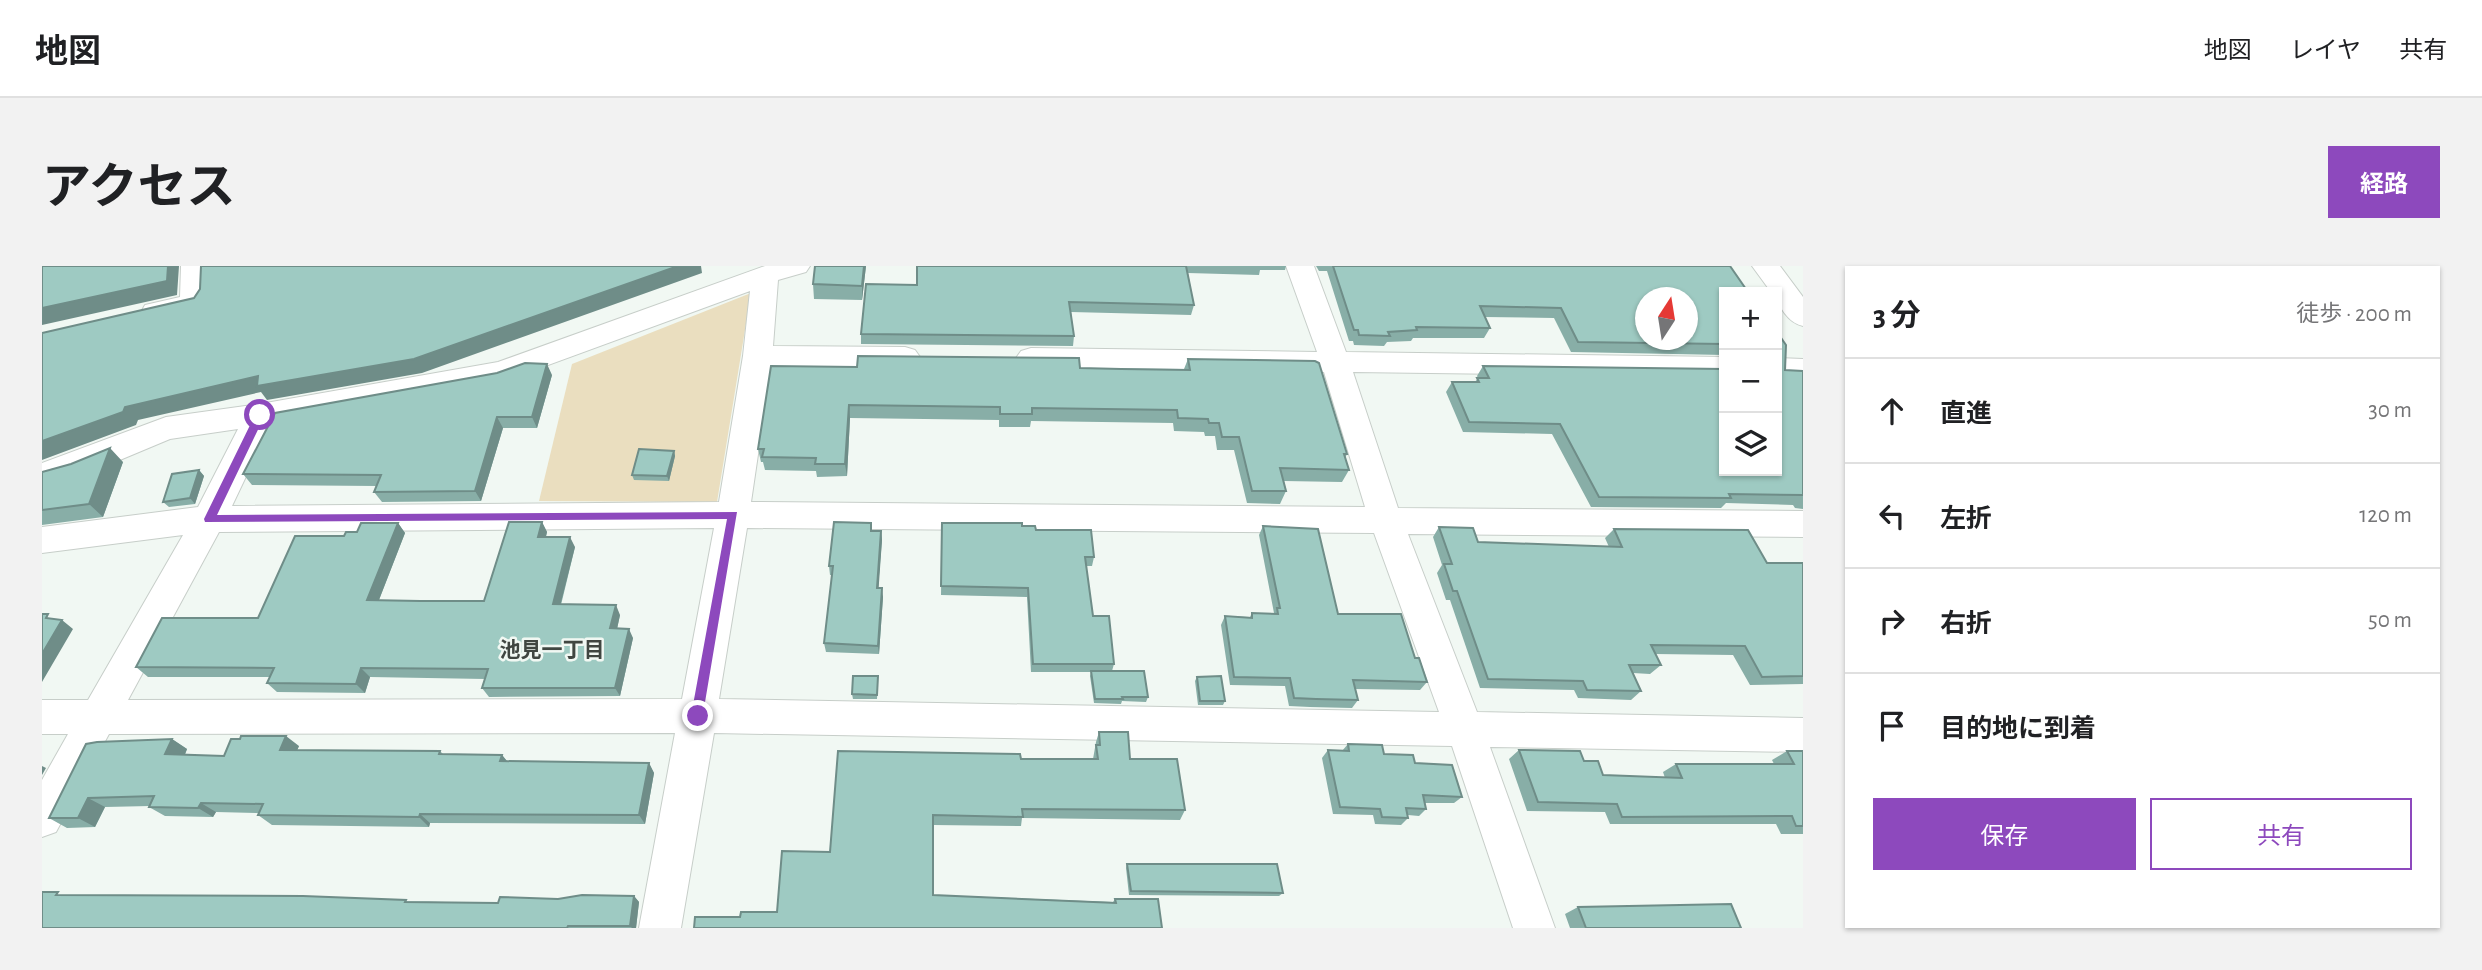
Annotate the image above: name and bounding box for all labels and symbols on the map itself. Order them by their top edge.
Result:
north arrow [1635,287,1698,350]
route start [244,399,275,430]
district label: 池見一丁目 [500,639,605,661]
route end [682,700,713,731]

